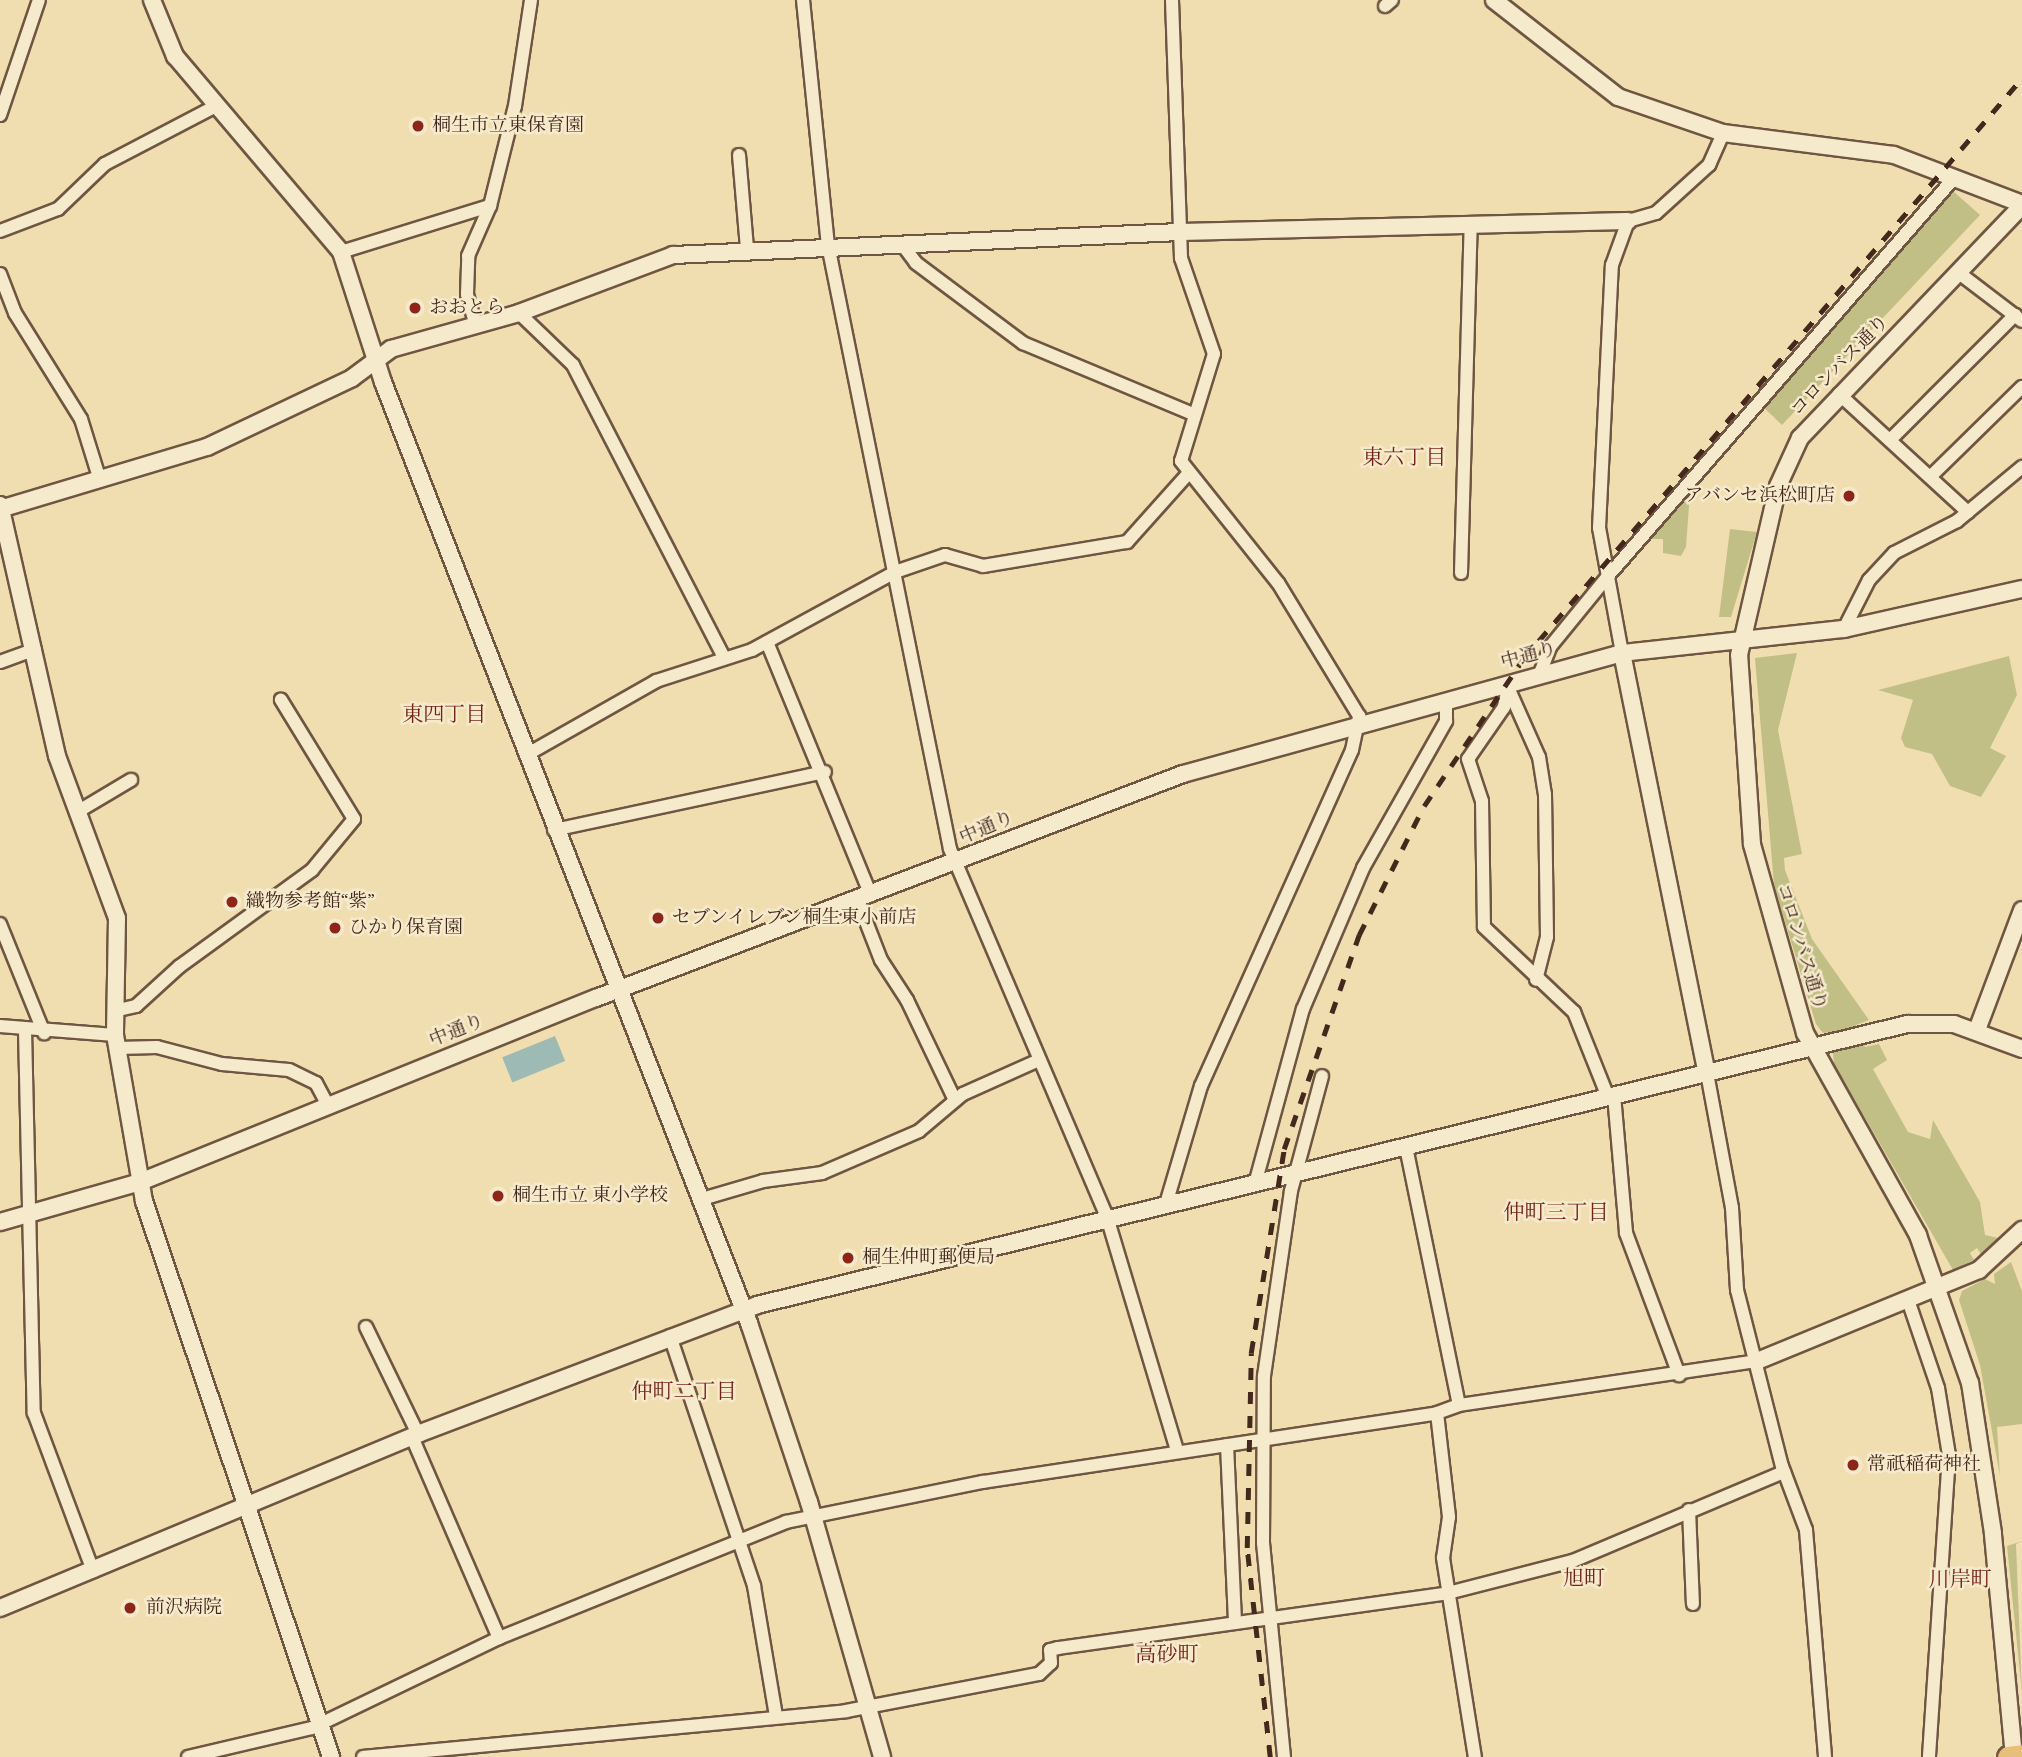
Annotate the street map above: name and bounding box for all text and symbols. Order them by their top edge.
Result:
place label: 桐生市立東保育園 [432,115,584,137]
marker: 桐生市立東保育園 [410,118,426,134]
place label: おおとら [429,297,505,319]
marker: おおとら [407,300,423,316]
street label: コロンバス通り [1786,310,1894,422]
district label: 東六丁目 [1362,444,1446,470]
place label: アバンセ浜松町店 [1683,485,1835,507]
marker: アバンセ浜松町店 [1841,488,1857,504]
street label: 中通り [1499,638,1559,674]
district label: 東四丁目 [402,701,486,727]
street label: 中通り [956,806,1018,850]
street label: コロンバス通り [1771,880,1831,1014]
place label: 織物参考館“紫” [246,891,375,913]
marker: 織物参考館“紫” [224,894,240,910]
place label: セブンイレブン桐生東小前店 [672,907,919,929]
marker: セブンイレブン桐生東小前店 [650,910,666,926]
place label: ひかり保育園 [349,917,463,939]
marker: ひかり保育園 [327,920,343,936]
street label: 中通り [426,1010,488,1052]
place label: 桐生市立 東小学校 [512,1185,668,1207]
marker: 桐生市立 東小学校 [490,1188,506,1204]
district label: 仲町三丁目 [1504,1199,1608,1225]
place label: 桐生仲町郵便局 [862,1247,995,1269]
marker: 桐生仲町郵便局 [840,1250,856,1266]
district label: 仲町二丁目 [632,1378,736,1404]
place label: 常祇稲荷神社 [1867,1454,1981,1476]
marker: 常祇稲荷神社 [1845,1457,1861,1473]
district label: 旭町 [1563,1565,1605,1591]
district label: 川岸町 [1929,1566,1991,1592]
place label: 前沢病院 [146,1597,222,1619]
marker: 前沢病院 [120,1598,140,1618]
district label: 高砂町 [1136,1641,1198,1667]

